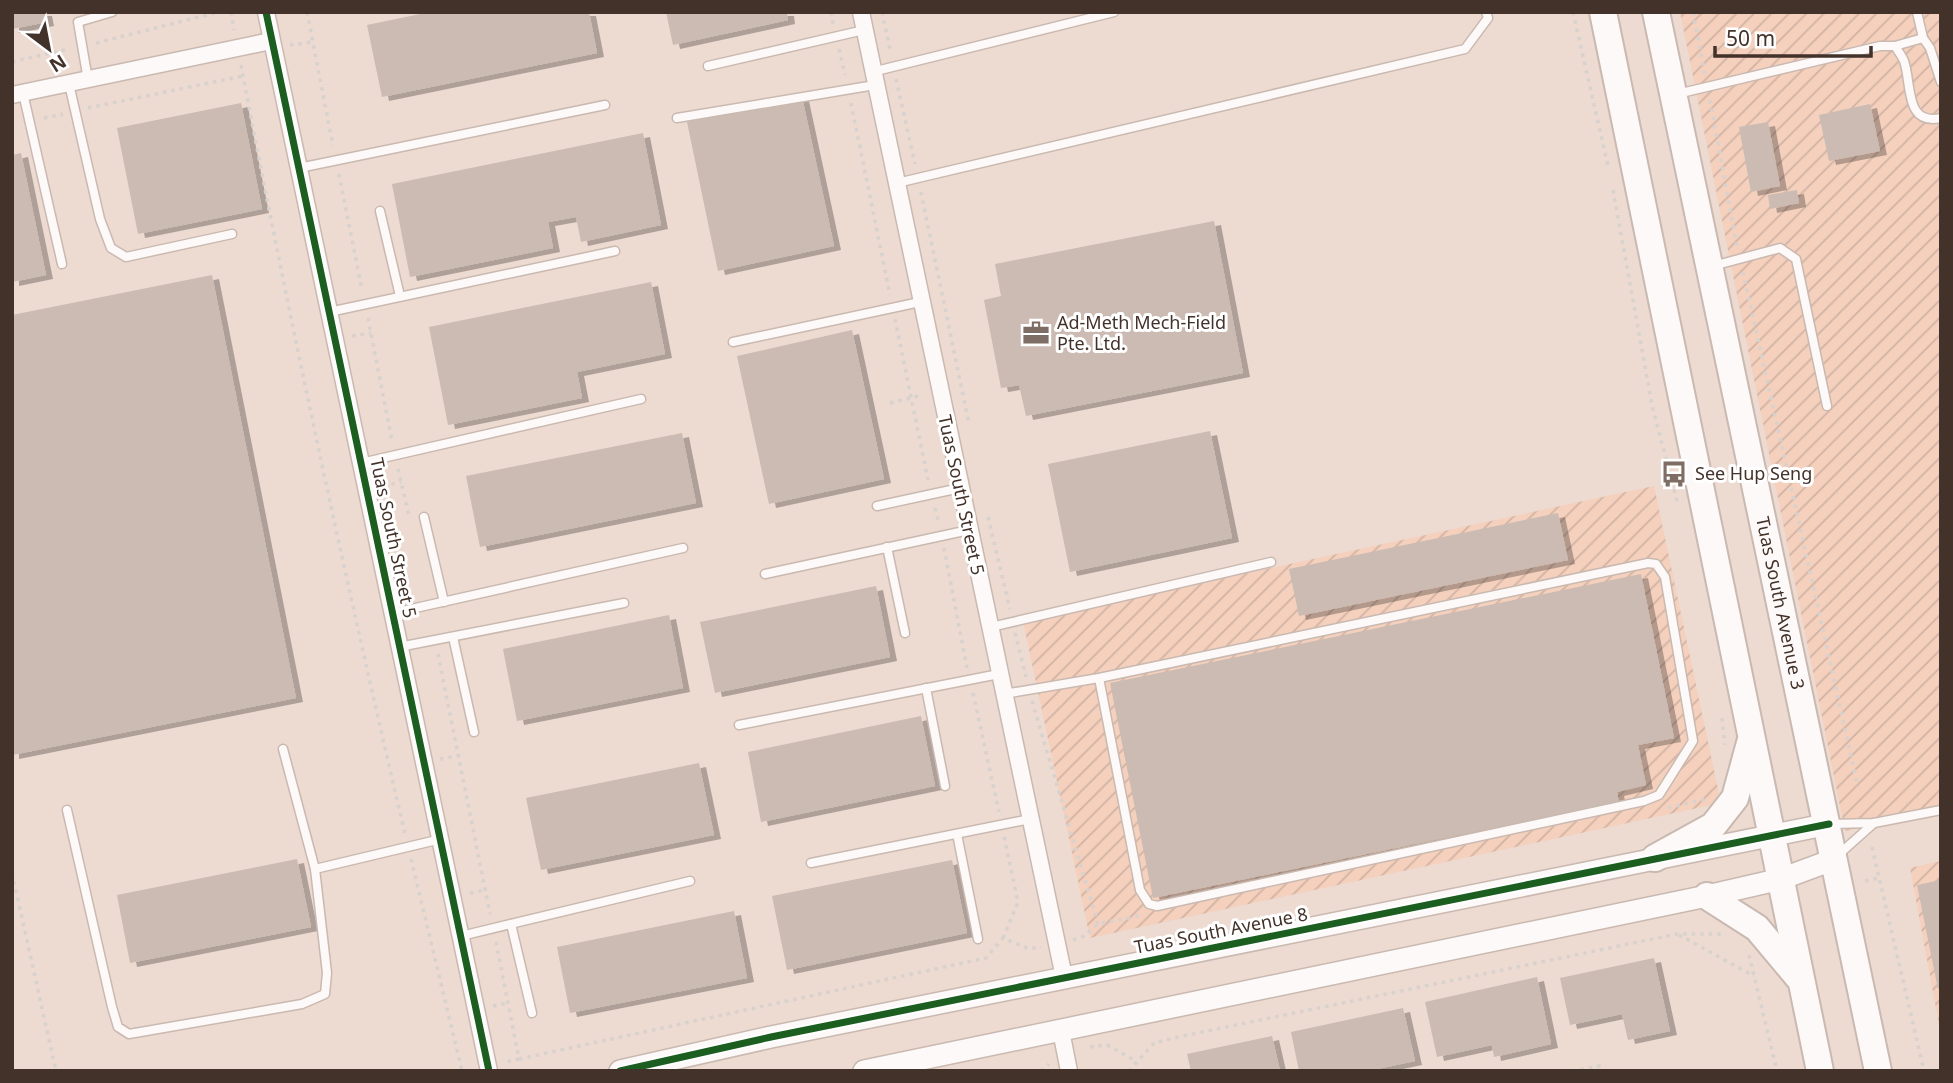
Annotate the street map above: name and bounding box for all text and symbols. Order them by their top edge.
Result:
north arrow [14,14,84,84]
scale bar [1715,14,1871,58]
text: 50 m [1726,24,1775,52]
text: N [45,48,71,79]
place label: Ad-Meth Mech-Field Pte. Ltd. [1057,310,1226,355]
office icon: Ad-Meth Mech-Field Pte. Ltd. [1021,318,1051,348]
street label: Tuas South Street 5 [933,413,991,577]
street label: Tuas South Street 5 [365,456,423,620]
bus stop icon: See Hup Seng [1659,459,1689,489]
place label: See Hup Seng [1695,461,1812,485]
street label: Tuas South Avenue 3 [1751,514,1811,692]
street label: Tuas South Avenue 8 [1132,901,1309,959]

